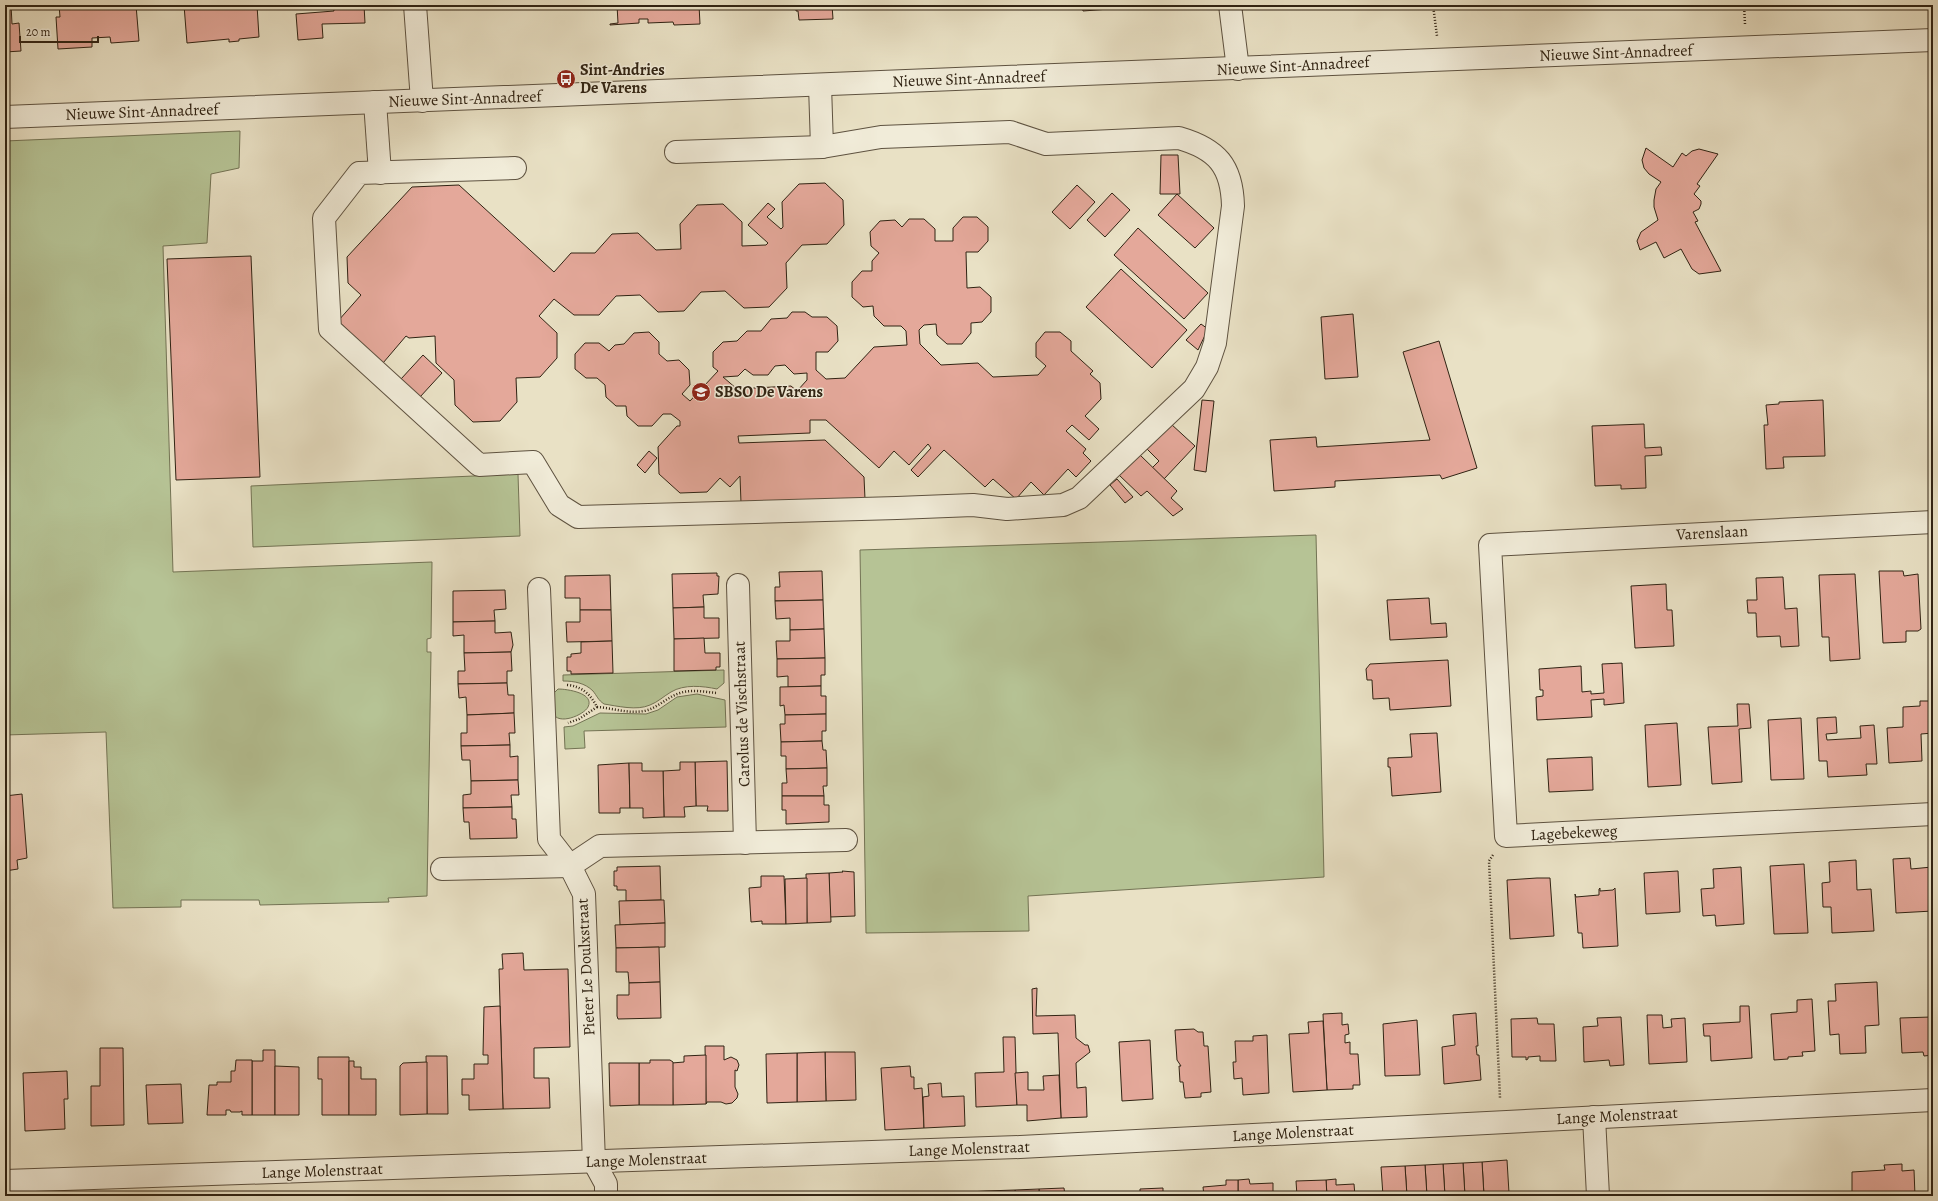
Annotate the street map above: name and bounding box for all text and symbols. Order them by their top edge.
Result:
scale bar [20,18,98,44]
text: 20 m [26,24,50,40]
street label: Nieuwe Sint-Annadreef [1539,39,1696,67]
street label: Nieuwe Sint-Annadreef [1216,51,1373,81]
place label: Sint-Andries De Varens [580,59,665,99]
street label: Nieuwe Sint-Annadreef [892,65,1049,93]
bus stop icon: Sint-Andries De Varens [555,68,577,90]
street label: Nieuwe Sint-Annadreef [388,85,545,113]
street label: Nieuwe Sint-Annadreef [65,98,222,126]
school or university icon: SBSO De Varens [690,381,712,403]
place label: SBSO De Varens [715,381,823,403]
street label: Varenslaan [1675,520,1749,546]
street label: Carolus de Vischstraat [728,641,756,787]
street label: Lagebekeweg [1530,820,1618,846]
street label: Pieter Le Doulxstraat [571,898,601,1036]
street label: Lange Molenstraat [1556,1102,1678,1130]
street label: Lange Molenstraat [1232,1119,1354,1147]
street label: Lange Molenstraat [908,1136,1030,1162]
street label: Lange Molenstraat [585,1147,707,1173]
street label: Lange Molenstraat [261,1158,383,1184]

